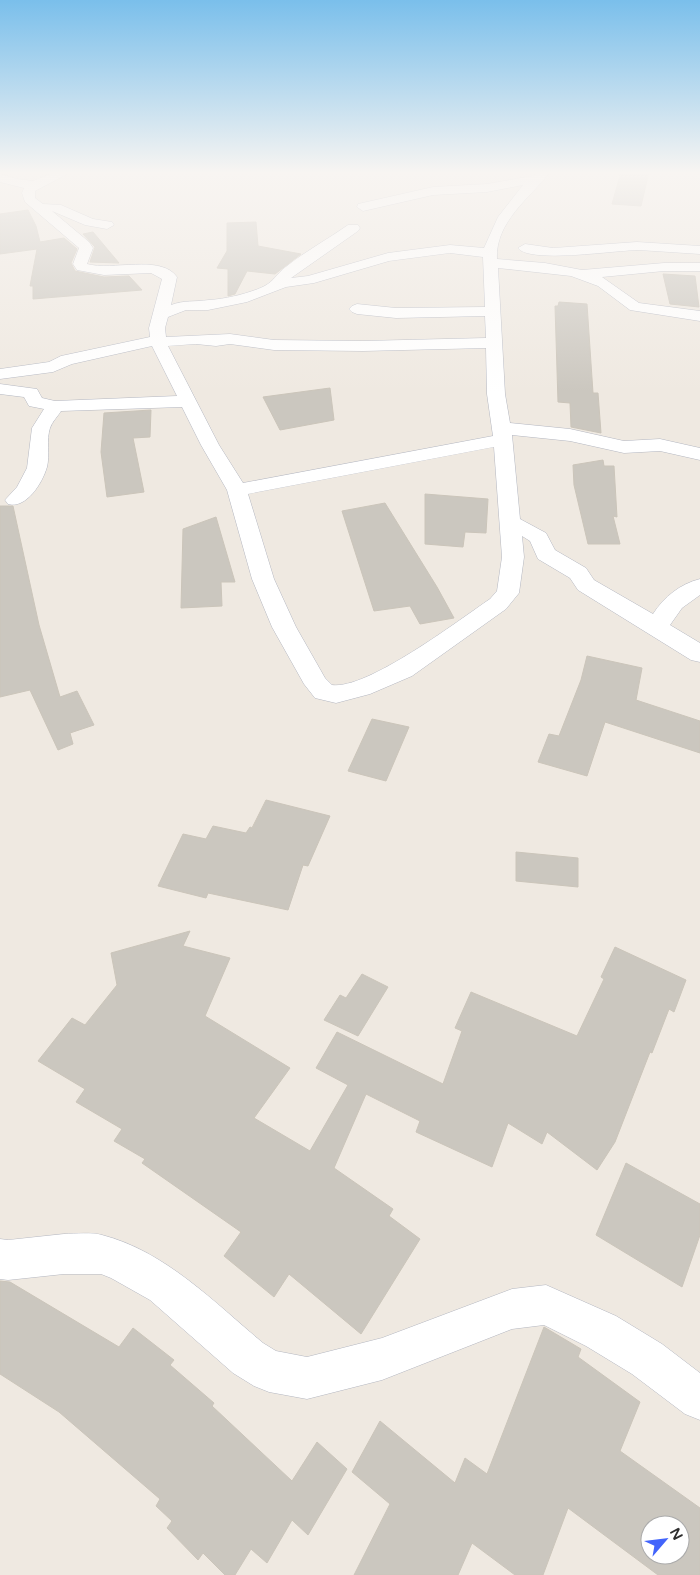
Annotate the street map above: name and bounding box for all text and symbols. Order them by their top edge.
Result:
north arrow [640,1515,690,1565]
text: N [666,1525,686,1543]

